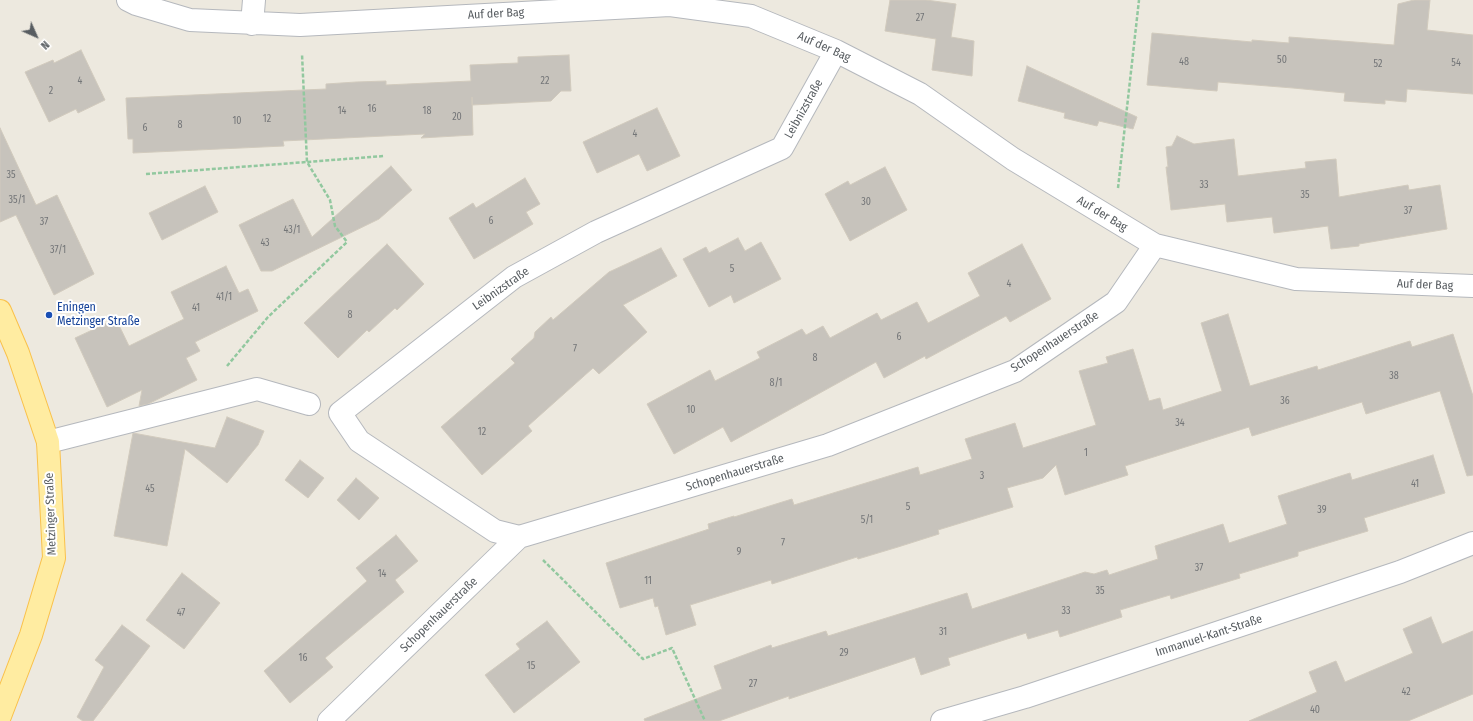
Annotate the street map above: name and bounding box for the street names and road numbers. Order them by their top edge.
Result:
street label: Auf der Bag [467,5,525,23]
street label: Auf der Bag [795,29,853,65]
street label: Leibnizstraße [782,77,826,141]
street label: Auf der Bag [1074,193,1130,235]
street label: Leibnizstraße [470,264,532,314]
street label: Auf der Bag [1397,277,1453,293]
street label: Schopenhauerstraße [1008,308,1102,376]
street label: Schopenhauerstraße [684,451,786,495]
street label: Metzinger Straße [42,472,60,556]
street label: Schopenhauerstraße [397,574,481,656]
street label: Immanuel-Kant-Straße [1154,612,1264,660]

